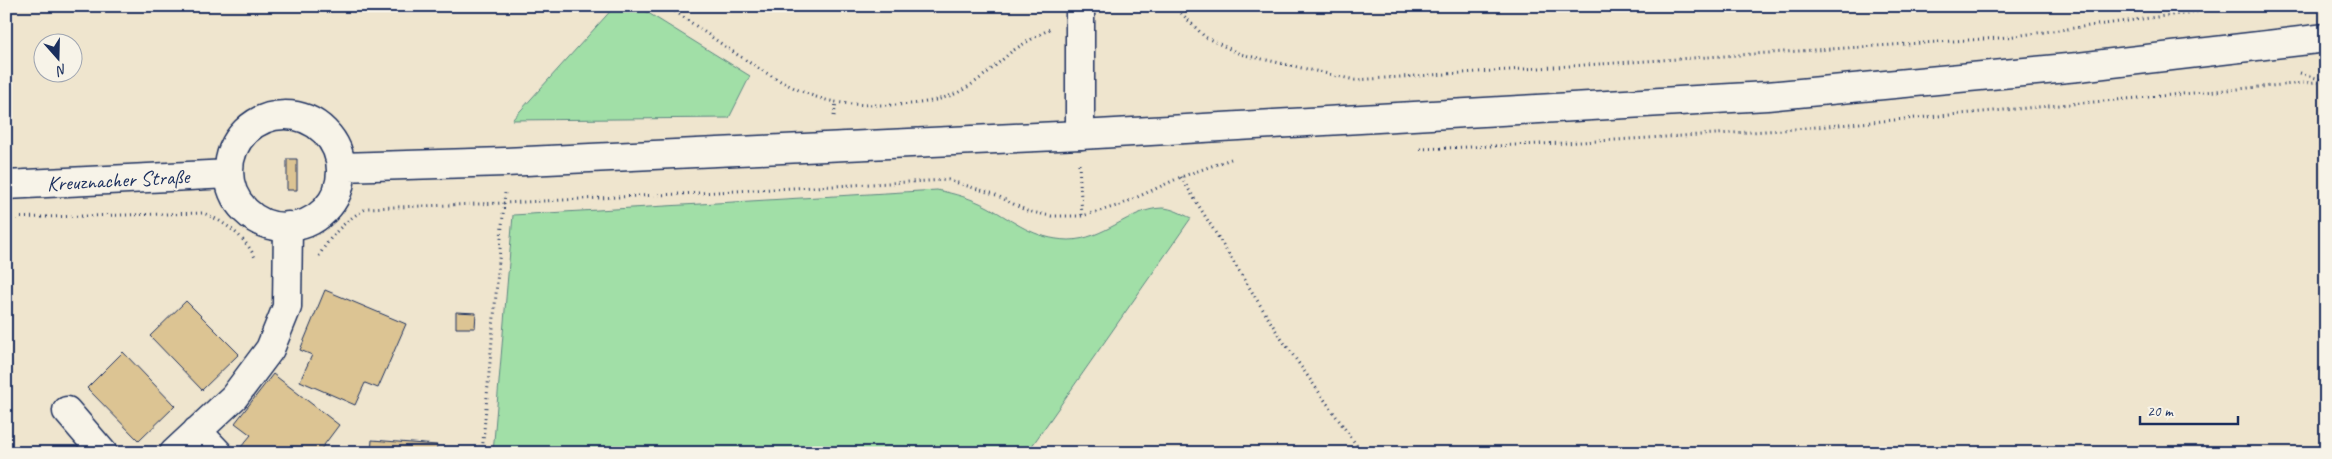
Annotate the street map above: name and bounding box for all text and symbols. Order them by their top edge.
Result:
north arrow [32,32,82,82]
text: N [53,60,69,80]
street label: Kreuznacher Straße [46,163,192,197]
scale bar [2140,394,2237,426]
text: 20 m [2147,402,2174,421]

